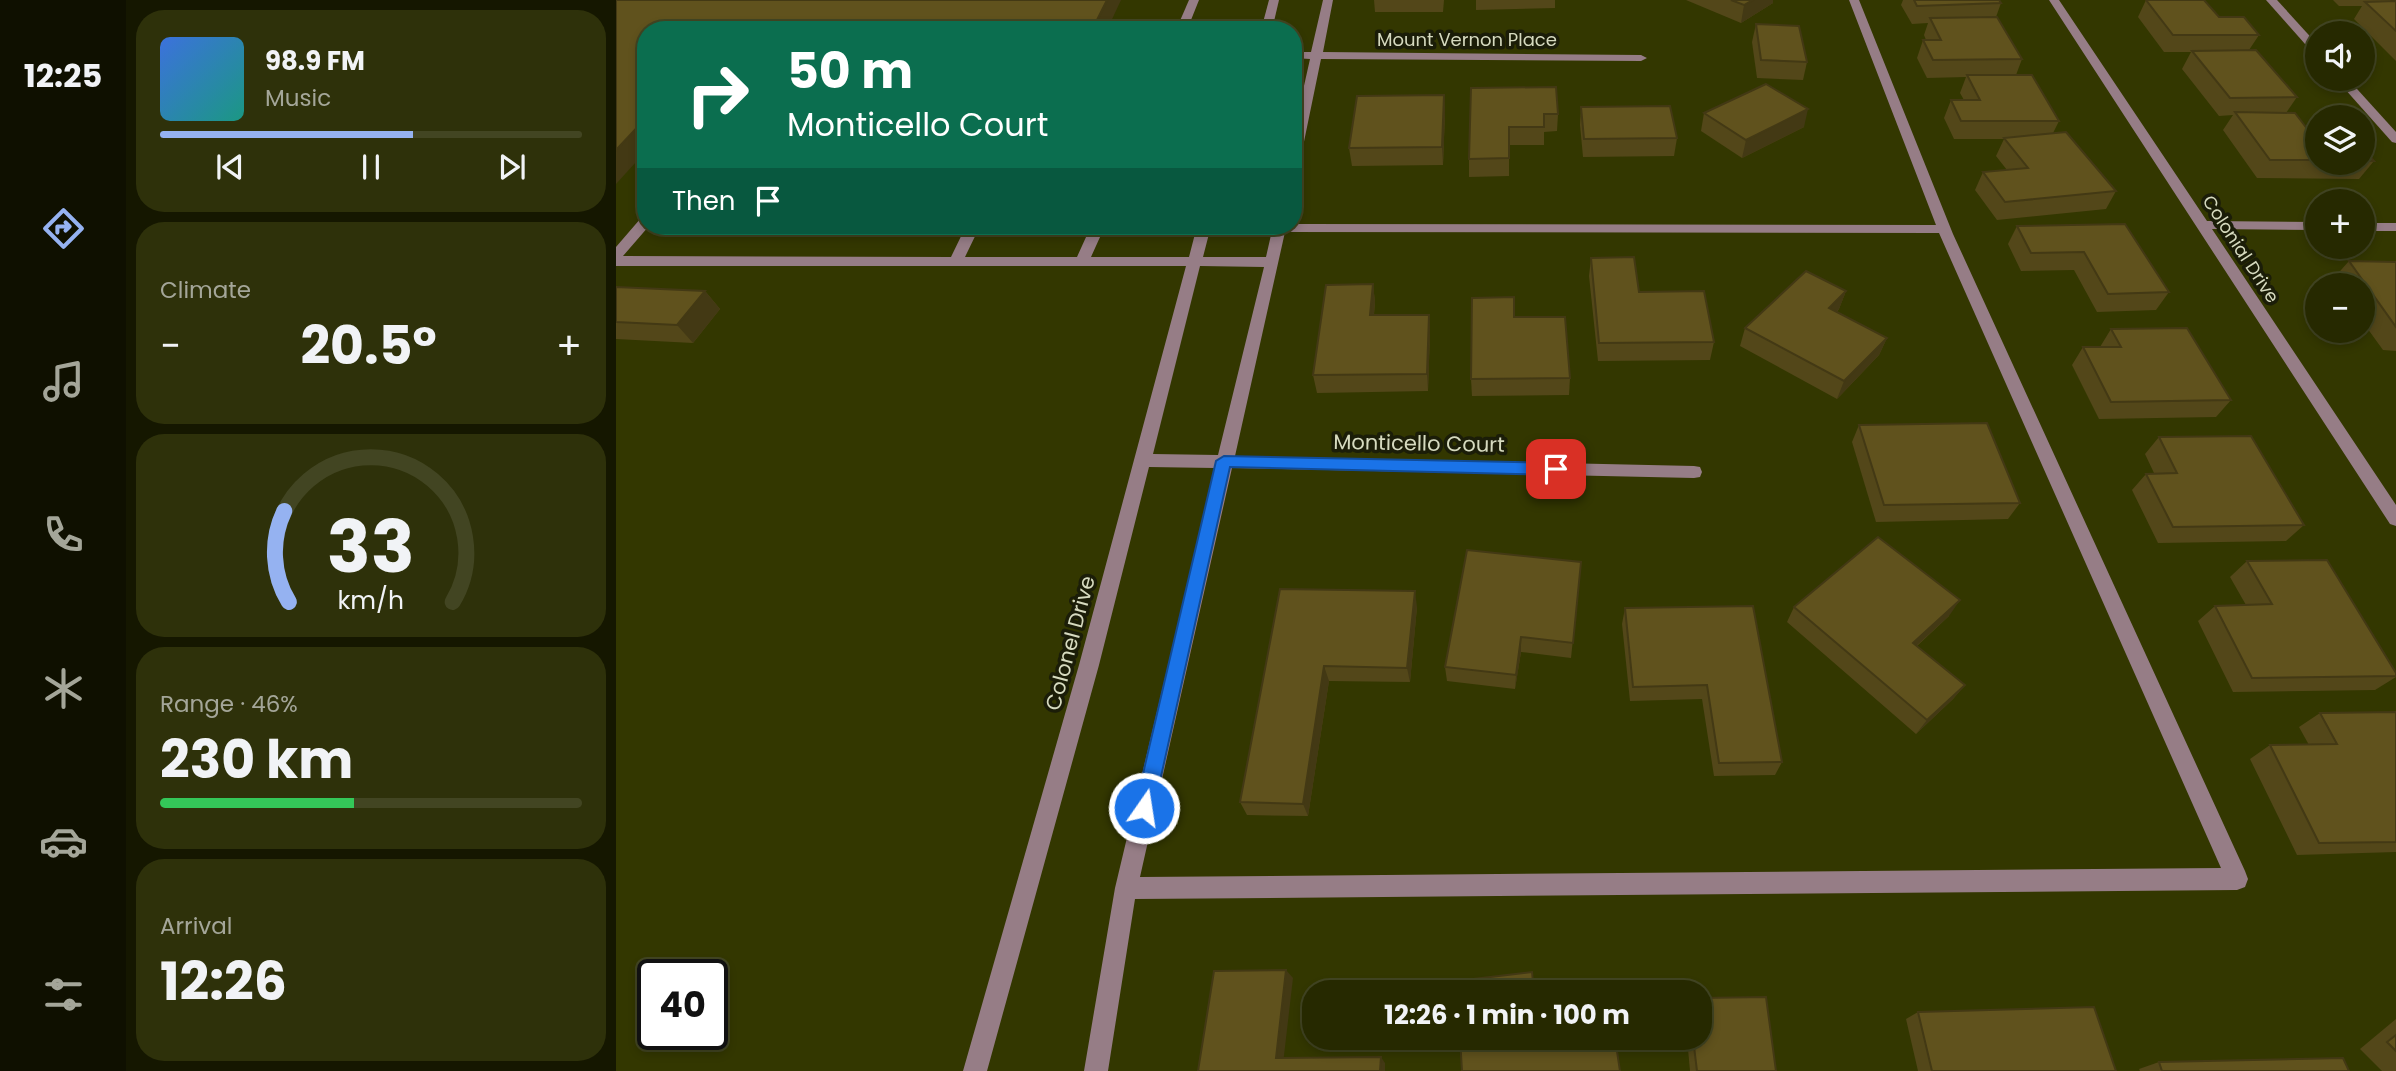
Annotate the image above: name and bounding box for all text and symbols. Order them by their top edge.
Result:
map controls [2305,21,2375,343]
button: sound [2305,21,2375,91]
street label: Mount Vernon Place [1377,27,1557,52]
text: 50 m [787,37,913,105]
text: 98.9 FM [265,43,365,79]
icon: right [672,49,763,140]
text: 12:25 [24,53,102,98]
text: Music [265,82,331,114]
text: Monticello Court [787,102,1048,147]
button: layers [2305,105,2375,175]
icon: previous [211,148,249,186]
icon: pause [352,148,390,186]
icon: next [493,148,531,186]
icon: arrive [749,182,787,220]
text: Then [672,183,735,219]
button: + [2305,189,2375,259]
street label: Colonial Drive [2197,190,2285,308]
icon: directions [39,204,88,253]
button: − [2305,273,2375,343]
text: Climate [160,274,251,306]
text: 20.5° [300,309,437,382]
text: − [160,319,181,372]
text: + [556,319,582,372]
icon: music [39,357,88,406]
street label: Monticello Court [1333,427,1505,459]
pin [1526,439,1586,499]
icon: arrive [1537,450,1575,488]
text: 33 [327,496,415,597]
icon: phone [39,510,88,559]
street label: Colonel Drive [1038,573,1102,713]
text: km/h [338,582,404,617]
icon: climate [39,664,88,713]
text: Range · 46% [160,688,298,720]
text: 230 km [160,723,353,796]
position arrow [1107,771,1181,845]
icon: car [39,817,88,866]
text: Arrival [160,910,232,942]
text: 12:26 [160,945,287,1018]
speed limit sign: 40 [637,959,728,1050]
icon: filters [39,970,88,1019]
text: 12:26 · 1 min · 100 m [1384,997,1630,1033]

